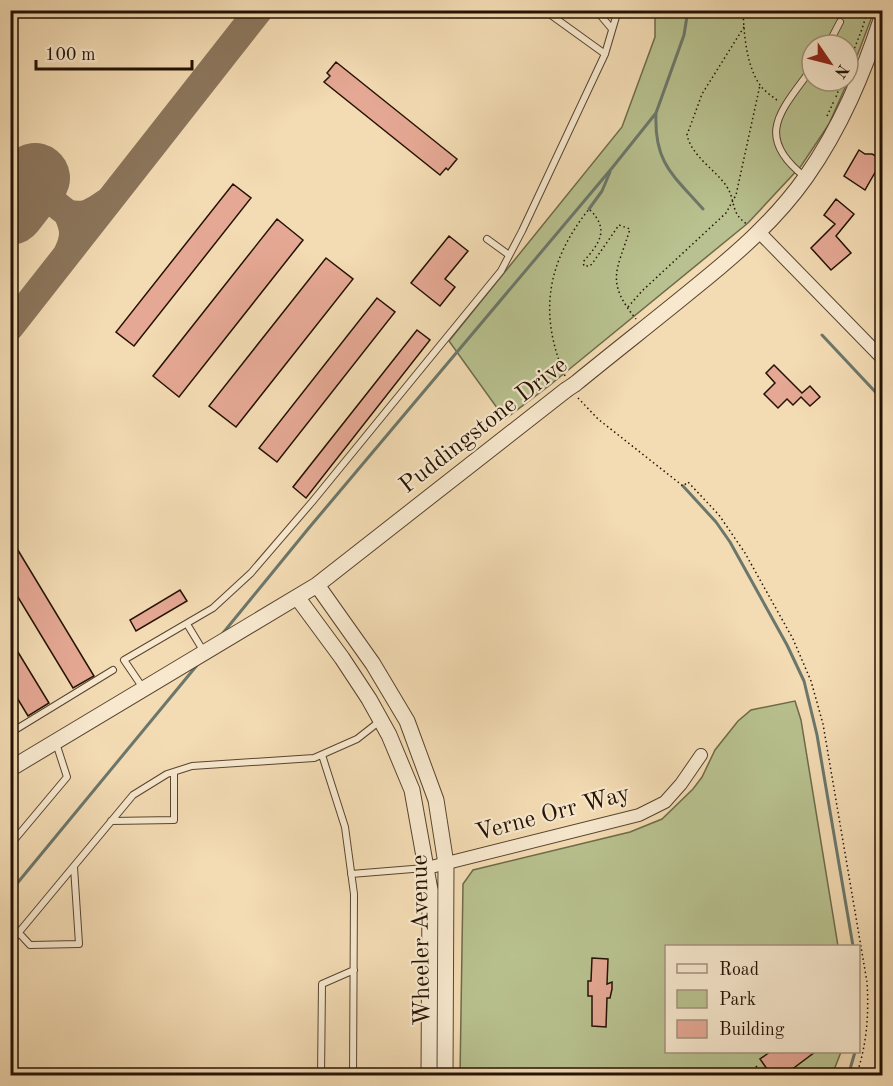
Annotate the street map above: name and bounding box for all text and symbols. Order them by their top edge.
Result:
scale bar [36,33,192,71]
north arrow [800,33,860,93]
text: 100 m [45,46,96,64]
text: N [830,61,851,81]
street label: Puddingstone Drive [396,353,572,499]
street label: Verne Orr Way [473,782,633,846]
street label: Wheeler Avenue [409,854,435,1026]
legend [665,945,860,1053]
text: Road [719,961,759,979]
text: Park [719,991,756,1009]
text: Building [719,1021,785,1039]

